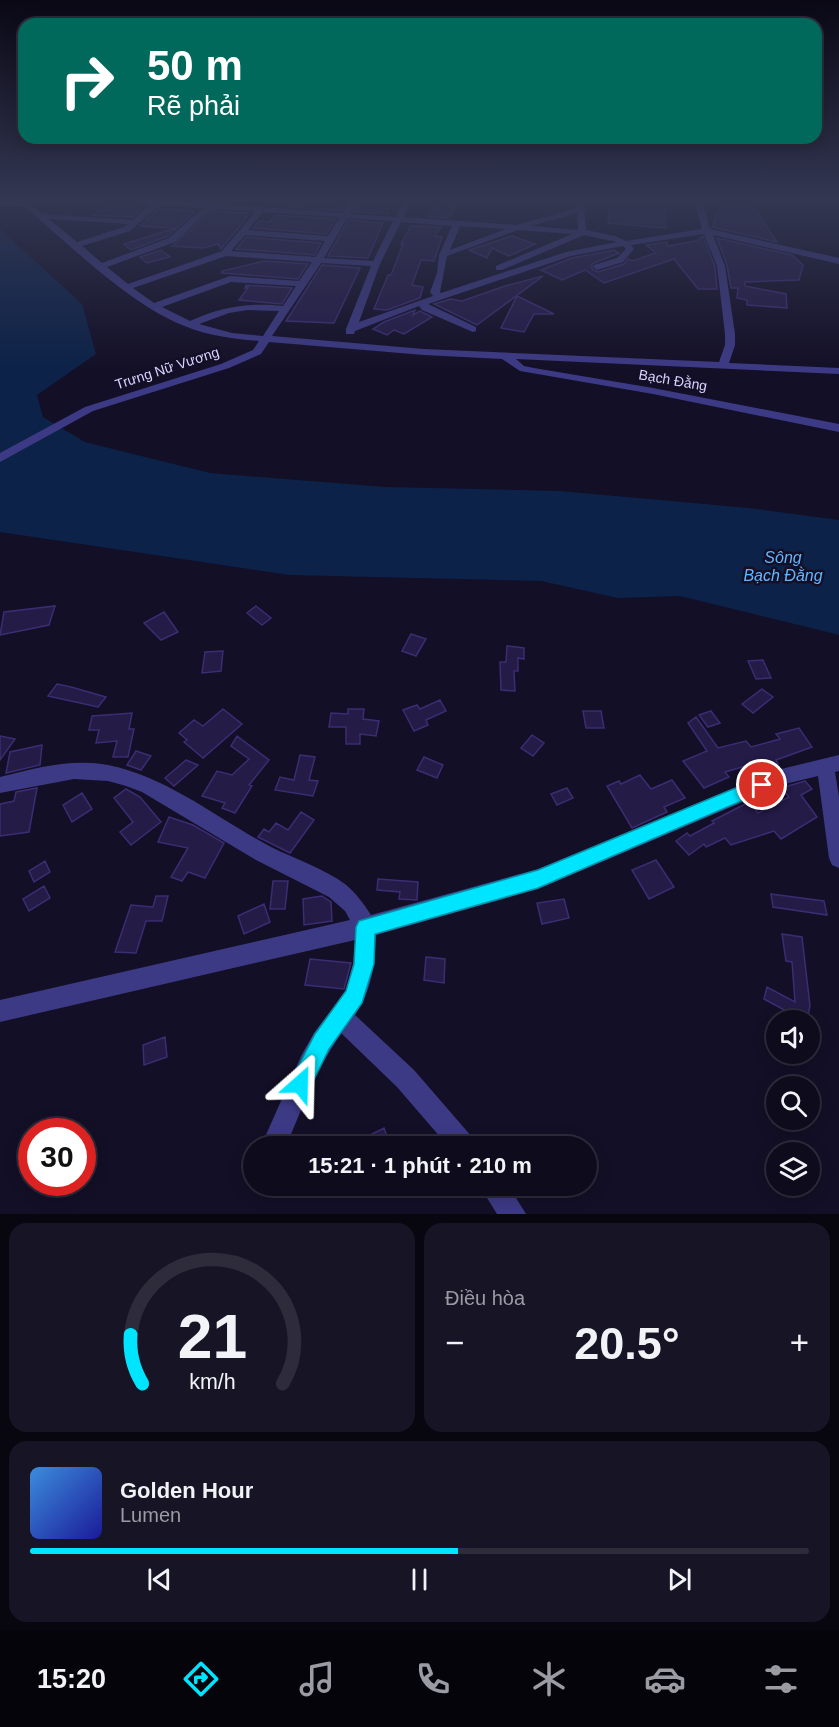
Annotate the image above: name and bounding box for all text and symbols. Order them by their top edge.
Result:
icon: right [48,42,126,120]
text: 50 m [147,42,243,89]
text: Rẽ phải [147,91,240,121]
street label: Trưng Nữ Vương [113,344,221,392]
street label: Bạch Đằng [637,366,709,394]
water label: Sông Bạch Đằng [743,549,823,584]
pin [736,759,787,810]
icon: arrive [745,768,778,801]
map controls [766,1010,820,1196]
button: sound [766,1010,820,1064]
position arrow [268,1052,332,1116]
button: search [766,1076,820,1130]
speed limit sign: 30 [18,1118,96,1196]
button: layers [766,1142,820,1196]
text: 15:21 · 1 phút · 210 m [308,1153,532,1178]
text: Điều hòa [445,1287,525,1309]
text: 21 [177,1302,247,1371]
text: 20.5° [574,1318,680,1369]
text: − [445,1324,464,1361]
text: + [790,1324,809,1361]
text: km/h [189,1371,235,1395]
text: Golden Hour [120,1478,253,1503]
text: Lumen [120,1504,181,1526]
icon: previous [143,1563,176,1596]
icon: pause [403,1563,436,1596]
icon: next [663,1563,696,1596]
icon: directions [180,1658,222,1700]
icon: music [296,1658,338,1700]
icon: phone [412,1658,454,1700]
icon: climate [528,1658,570,1700]
icon: car [644,1658,686,1700]
icon: filters [760,1658,802,1700]
text: 15:20 [37,1664,106,1694]

